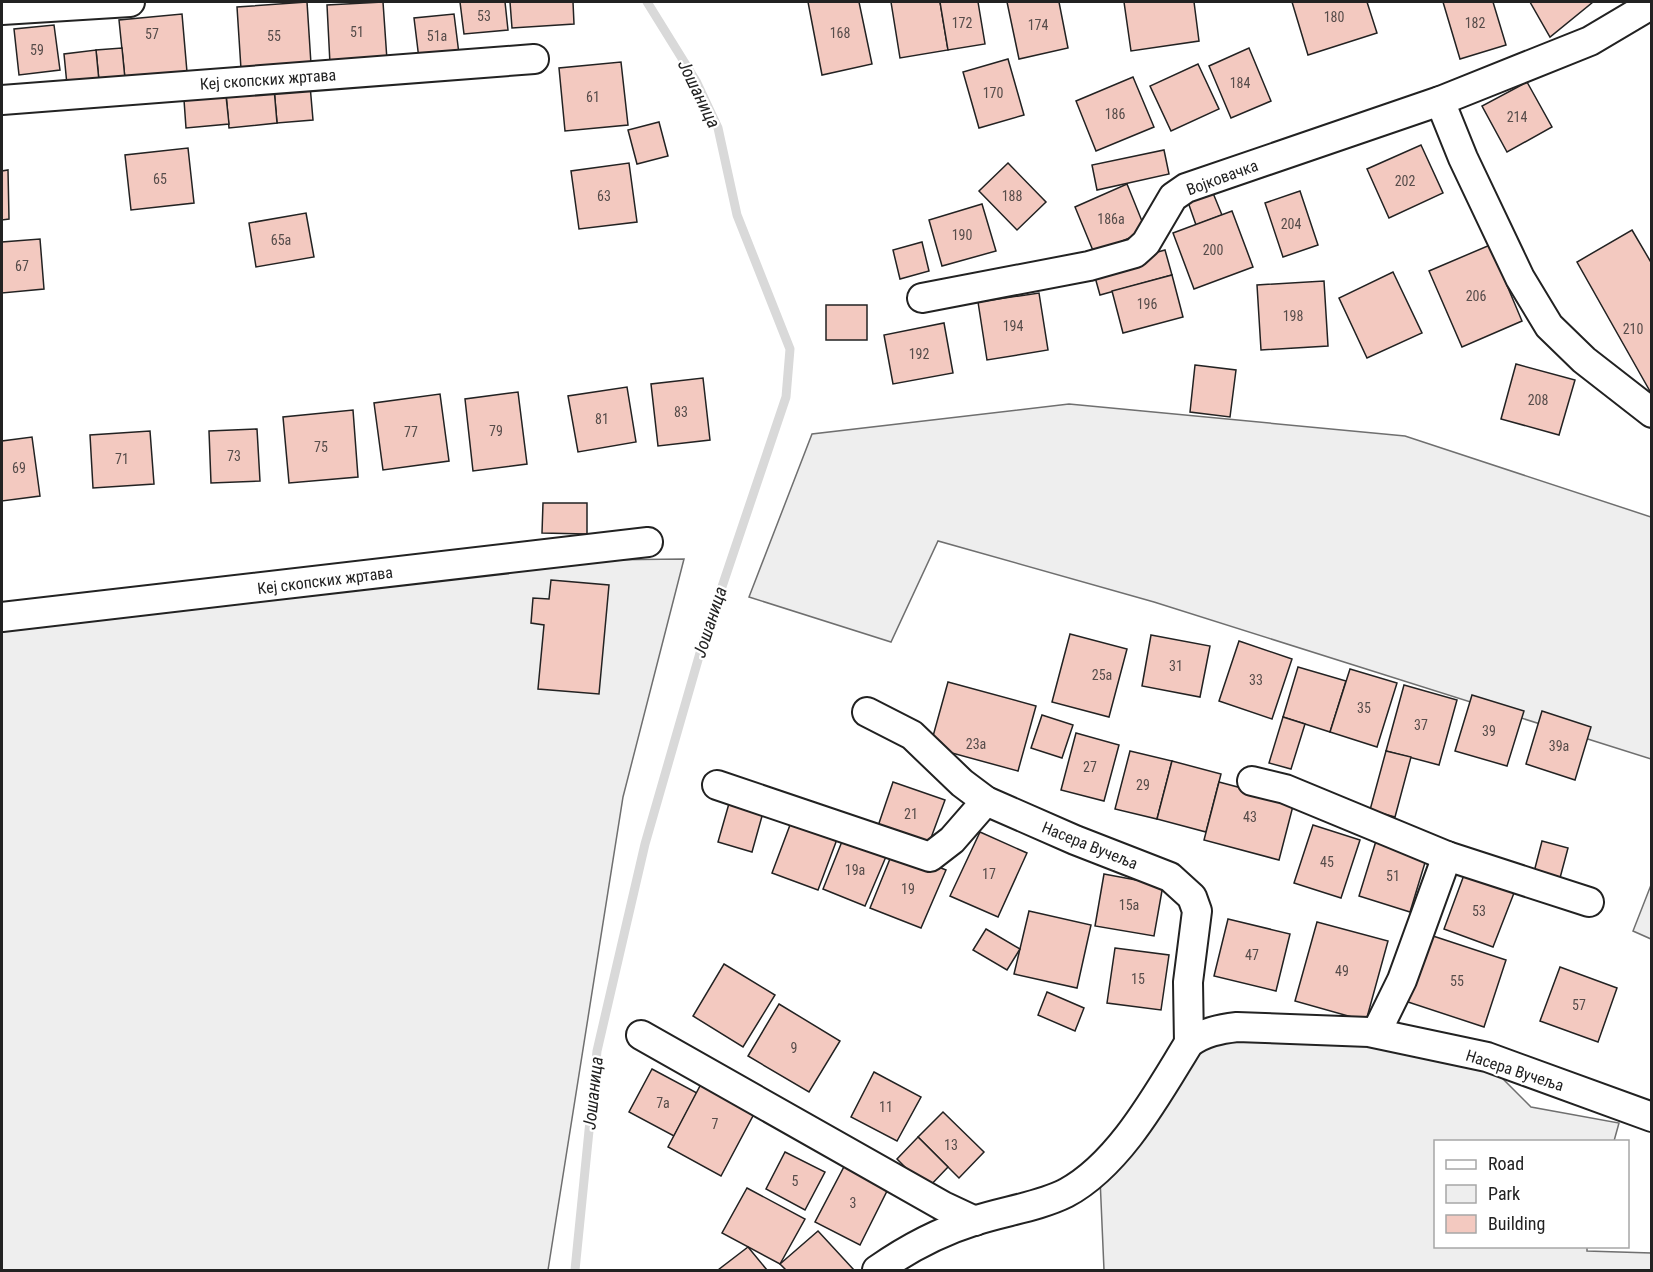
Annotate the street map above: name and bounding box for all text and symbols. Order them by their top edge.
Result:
house number: 53 [477,8,491,24]
house number: 180 [1324,9,1344,25]
house number: 172 [952,15,972,31]
house number: 182 [1465,15,1485,31]
house number: 174 [1028,17,1048,33]
house number: 51 [350,24,364,40]
house number: 168 [830,25,850,41]
house number: 57 [145,26,159,42]
house number: 55 [267,28,281,44]
house number: 51a [427,28,447,44]
house number: 59 [30,42,44,58]
water label: Јошаница [674,56,725,131]
street label: Кеј скопских жртава [199,65,337,94]
house number: 184 [1230,75,1250,91]
house number: 170 [983,85,1003,101]
house number: 61 [586,89,600,105]
house number: 186 [1105,106,1125,122]
house number: 214 [1507,109,1527,125]
street label: Војковачка [1184,156,1260,199]
house number: 65 [153,171,167,187]
house number: 202 [1395,173,1415,189]
house number: 63 [597,188,611,204]
house number: 188 [1002,188,1022,204]
house number: 186a [1097,211,1125,227]
house number: 204 [1281,216,1301,232]
house number: 190 [952,227,972,243]
house number: 65a [271,232,291,248]
house number: 200 [1203,242,1223,258]
house number: 67 [15,258,29,274]
house number: 206 [1466,288,1486,304]
house number: 196 [1137,296,1157,312]
house number: 198 [1283,308,1303,324]
house number: 194 [1003,318,1023,334]
house number: 210 [1623,321,1643,337]
house number: 192 [909,346,929,362]
house number: 208 [1528,392,1548,408]
house number: 83 [674,404,688,420]
house number: 81 [595,411,609,427]
house number: 79 [489,423,503,439]
house number: 77 [404,424,418,440]
house number: 75 [314,439,328,455]
house number: 73 [227,448,241,464]
house number: 71 [115,451,129,467]
house number: 69 [12,460,26,476]
street label: Кеј скопских жртава [256,563,394,598]
water label: Јошаница [688,584,731,660]
house number: 31 [1169,658,1183,674]
house number: 25a [1092,667,1112,683]
house number: 33 [1249,672,1263,688]
house number: 35 [1357,700,1371,716]
house number: 37 [1414,717,1428,733]
house number: 39 [1482,723,1496,739]
house number: 23a [966,736,986,752]
house number: 39a [1549,738,1569,754]
house number: 27 [1083,759,1097,775]
house number: 29 [1136,777,1150,793]
house number: 21 [904,806,918,822]
house number: 43 [1243,809,1257,825]
street label: Насера Вучеља [1039,818,1140,873]
house number: 45 [1320,854,1334,870]
house number: 19a [845,862,865,878]
house number: 17 [982,866,996,882]
house number: 51 [1386,868,1400,884]
house number: 19 [901,881,915,897]
house number: 15a [1119,897,1139,913]
house number: 53 [1472,903,1486,919]
house number: 47 [1245,947,1259,963]
house number: 49 [1335,963,1349,979]
house number: 15 [1131,971,1145,987]
house number: 55 [1450,973,1464,989]
house number: 57 [1572,997,1586,1013]
house number: 9 [791,1040,797,1056]
street label: Насера Вучеља [1464,1046,1566,1095]
water label: Јошаница [578,1055,607,1130]
house number: 7a [656,1095,670,1111]
house number: 11 [879,1099,893,1115]
house number: 7 [712,1116,719,1132]
house number: 13 [944,1137,958,1153]
legend [1434,1140,1629,1248]
text: Road [1488,1153,1524,1174]
house number: 5 [792,1173,799,1189]
text: Park [1488,1183,1520,1204]
house number: 3 [850,1195,856,1211]
text: Building [1488,1213,1545,1234]

